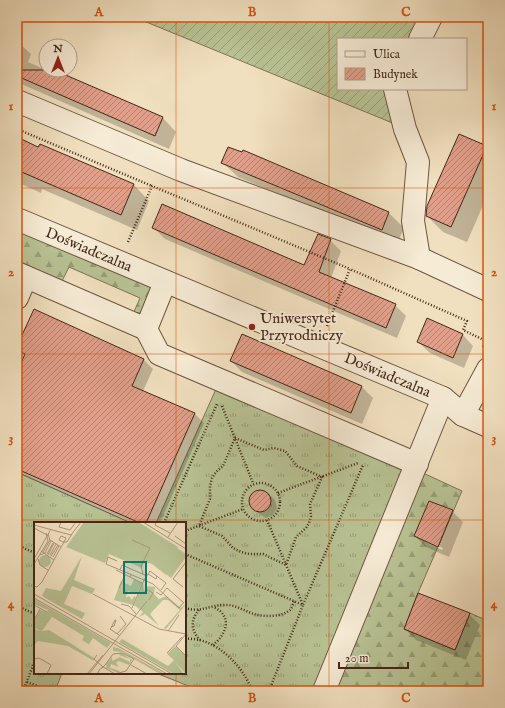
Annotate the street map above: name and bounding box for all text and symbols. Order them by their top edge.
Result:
text: A [94,4,105,21]
text: B [248,4,257,21]
text: C [401,4,411,21]
north arrow [38,38,78,78]
legend [337,38,467,90]
text: N [52,42,63,56]
text: Ulica [373,47,401,62]
text: Budynek [373,67,418,82]
text: 1 [9,98,14,115]
text: 1 [492,98,497,115]
street label: Doświadczalna [43,223,135,277]
text: 2 [8,264,14,281]
text: 2 [491,264,497,281]
place label: Uniwersytet Przyrodniczy [260,309,343,345]
marker: Uniwersytet Przyrodniczy [247,322,257,332]
street label: Doświadczalna [341,349,434,402]
text: 3 [9,430,14,447]
text: 3 [492,430,497,447]
inset map [34,522,186,674]
text: 4 [8,596,15,613]
text: 4 [491,596,498,613]
scale bar [339,644,408,670]
text: 20 m [345,651,368,666]
text: A [94,690,105,707]
text: B [248,690,257,707]
text: C [401,690,411,707]

